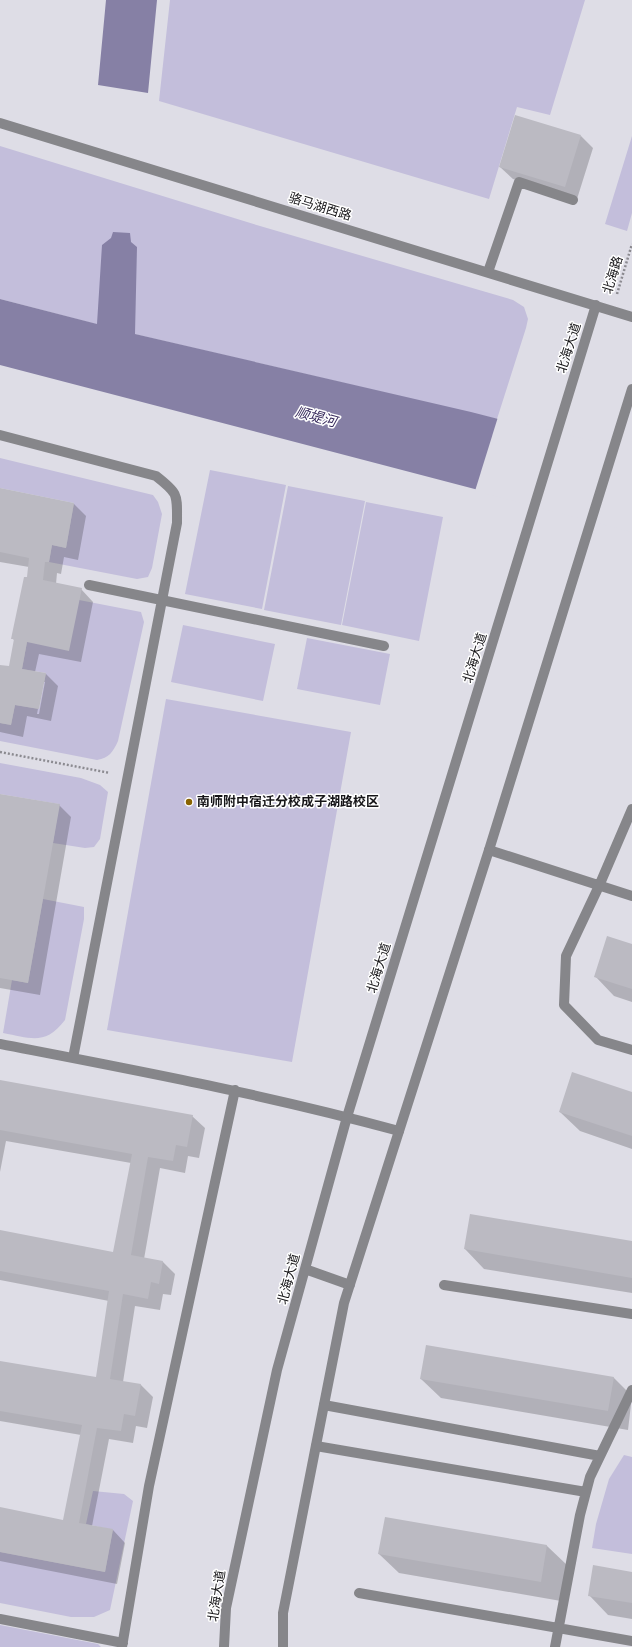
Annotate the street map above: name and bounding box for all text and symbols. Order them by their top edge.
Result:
street label: 骆马湖西路 [287,190,353,224]
street label: 北海路 [600,254,626,296]
street label: 北海大道 [553,321,585,375]
water label: 顺堤河 [294,403,341,431]
street label: 北海大道 [460,631,490,685]
place label: 南师附中宿迁分校成子湖路校区 [197,794,379,810]
marker: 南师附中宿迁分校成子湖路校区 [184,797,194,807]
street label: 北海大道 [364,941,394,995]
street label: 北海大道 [275,1252,303,1306]
street label: 北海大道 [205,1569,229,1623]

